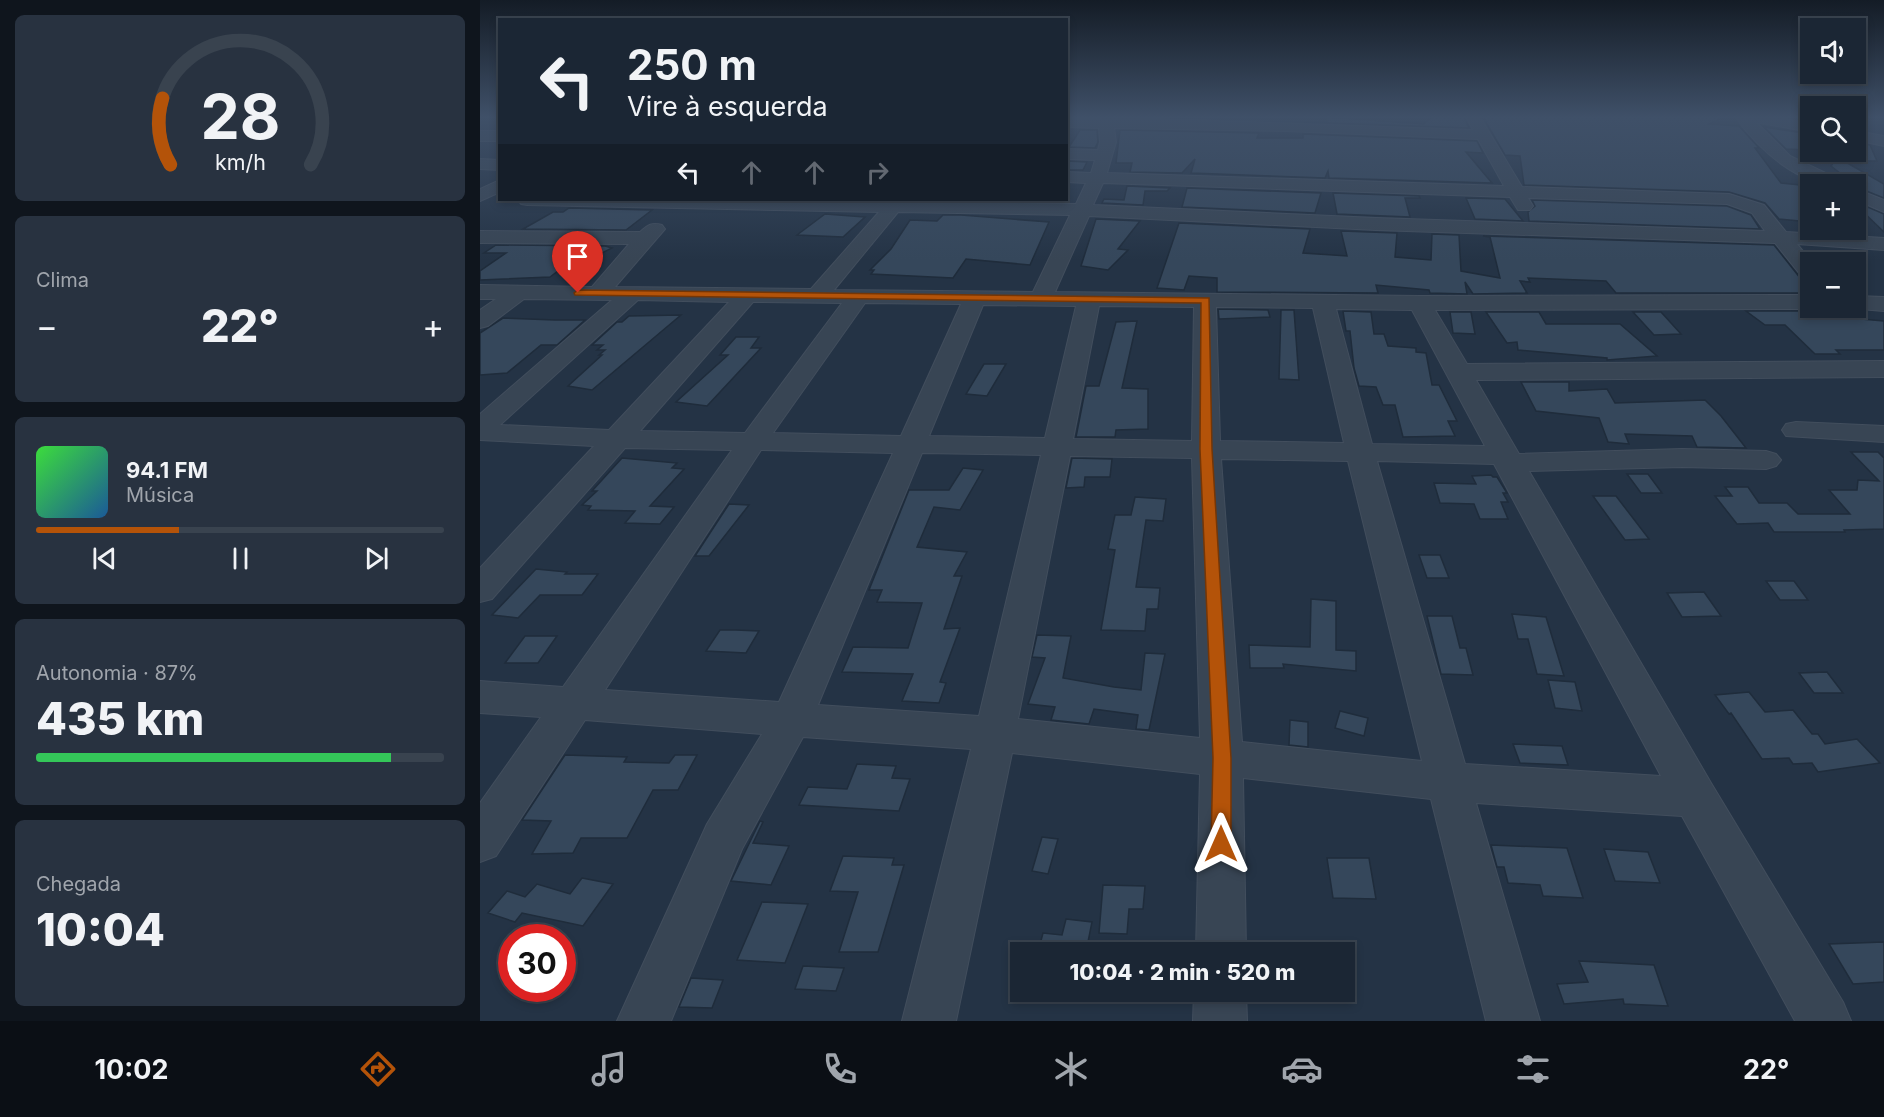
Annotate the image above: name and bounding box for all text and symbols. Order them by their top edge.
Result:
map controls [1800,18,1866,318]
button: sound [1800,18,1866,84]
text: 250 m [627,39,757,90]
icon: left [528,42,606,120]
text: 28 [200,79,280,154]
text: Vire à esquerda [627,90,828,123]
button: search [1800,96,1866,162]
text: km/h [215,149,265,175]
icon: left [672,156,705,189]
icon: ahead [735,156,768,189]
icon: ahead [798,156,831,189]
icon: right [861,156,894,189]
button: + [1800,174,1866,240]
pin [552,231,603,293]
icon: arrive [561,240,594,273]
button: − [1800,252,1866,318]
text: Clima [36,268,89,292]
text: 22° [201,298,279,353]
text: − [36,306,58,346]
text: + [422,306,444,346]
text: 94.1 FM [126,457,208,483]
text: Música [126,483,194,507]
icon: previous [88,542,121,575]
icon: pause [224,542,257,575]
icon: next [360,542,393,575]
text: Autonomia · 87% [36,661,198,685]
text: 435 km [36,691,204,746]
position arrow [1189,812,1253,876]
text: Chegada [36,872,121,896]
text: 10:04 [36,902,165,957]
speed limit sign: 30 [498,924,576,1002]
text: 10:04 · 2 min · 520 m [1069,959,1296,985]
icon: directions [357,1048,399,1090]
icon: music [588,1048,630,1090]
icon: phone [819,1048,861,1090]
icon: climate [1050,1048,1092,1090]
icon: car [1281,1048,1323,1090]
icon: filters [1512,1048,1554,1090]
text: 10:02 [94,1053,169,1086]
text: 22° [1743,1053,1789,1086]

